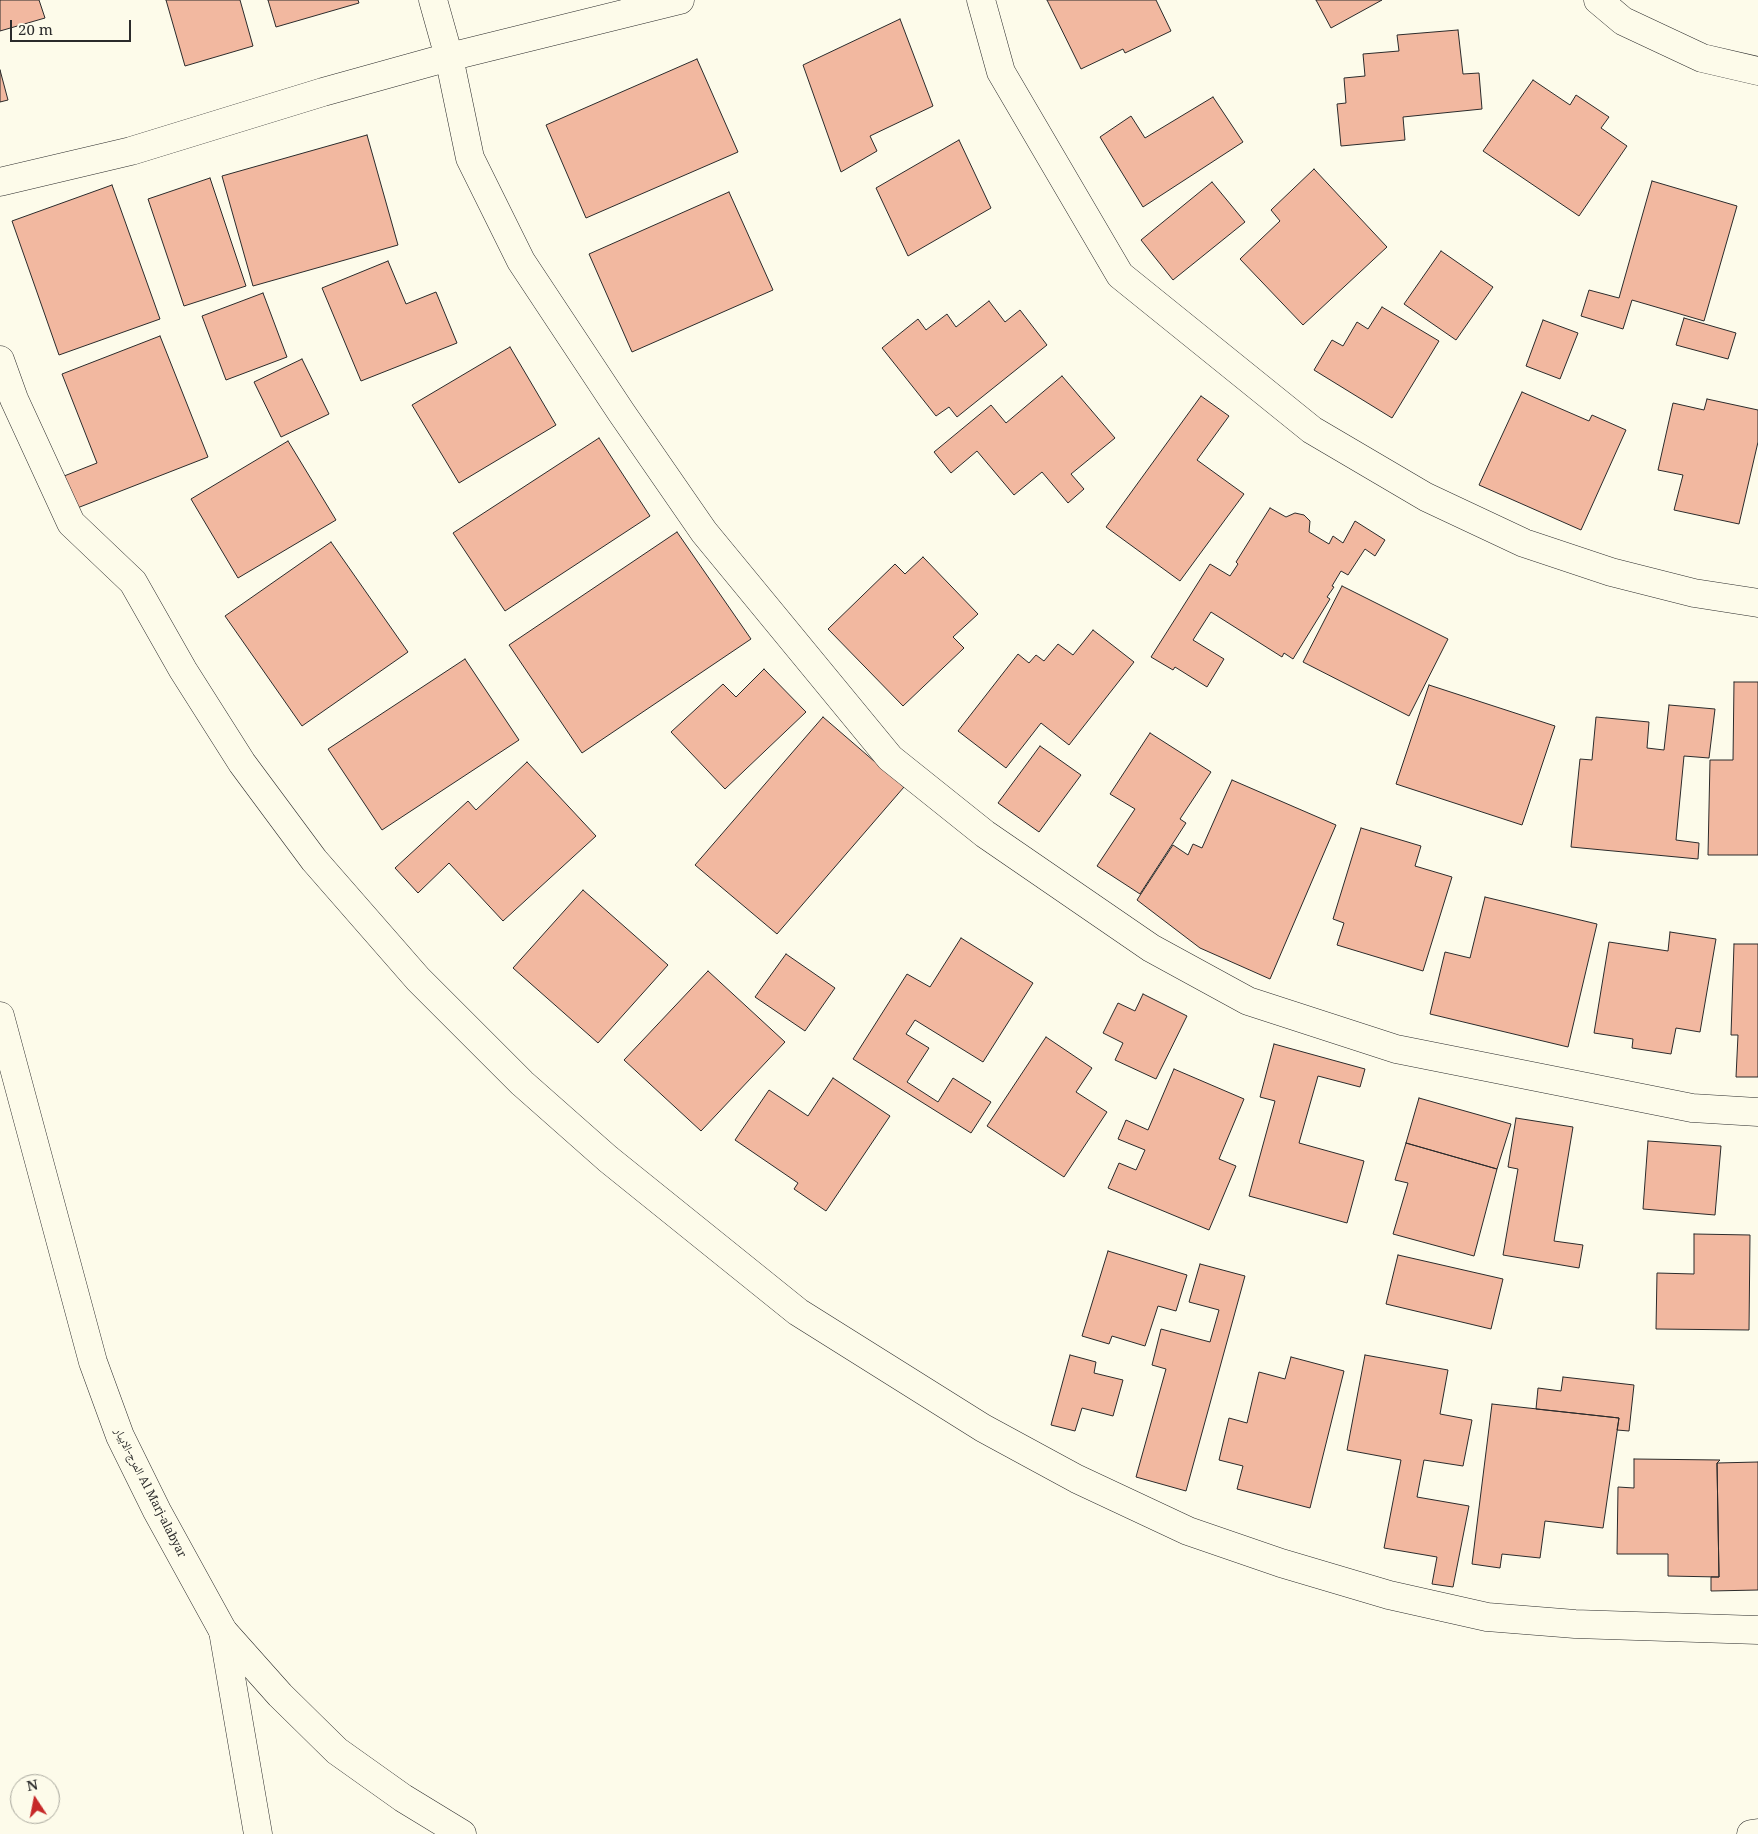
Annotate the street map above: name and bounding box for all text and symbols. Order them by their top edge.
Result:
scale bar [12,10,134,42]
text: 20 m [18,19,53,39]
street label: المرج-الابيار Al Marj-alabyar [111,1426,189,1560]
north arrow [10,1774,60,1824]
text: N [25,1774,39,1795]

